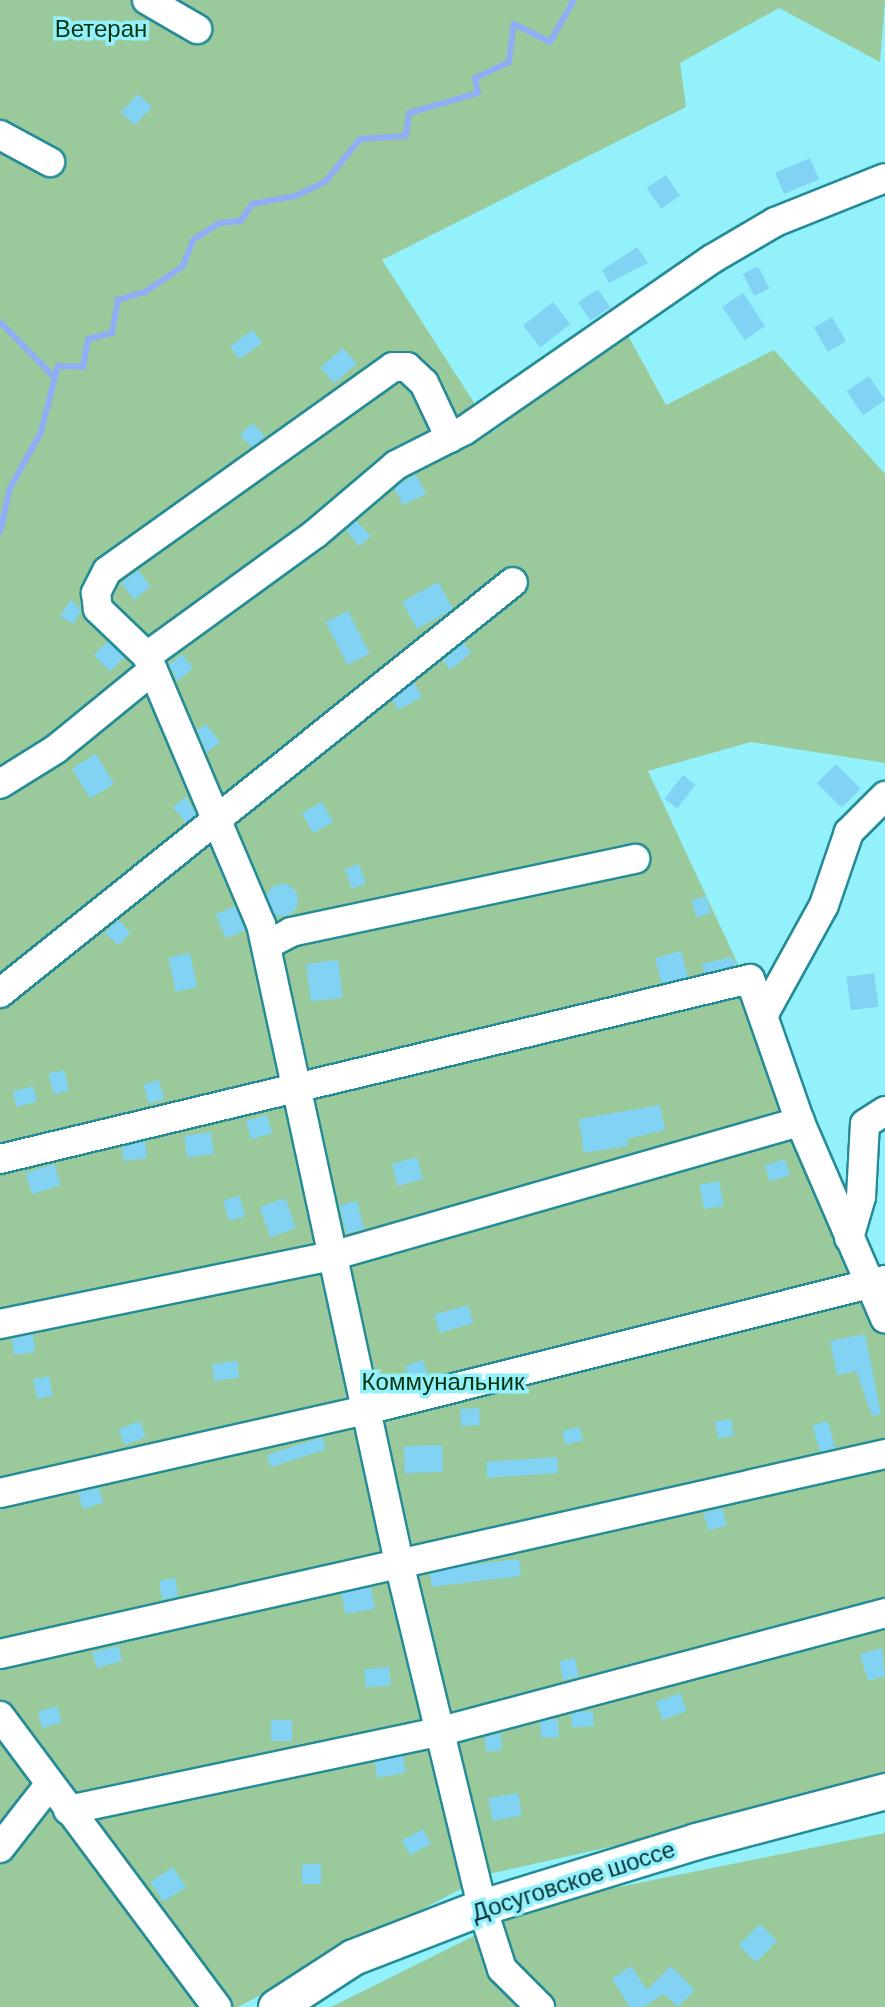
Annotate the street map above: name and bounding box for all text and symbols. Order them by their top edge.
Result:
park label: Ветеран [55,14,147,42]
park label: Коммунальник [362,1367,524,1395]
street label: Досуговское шоссе [468,1834,678,1926]

